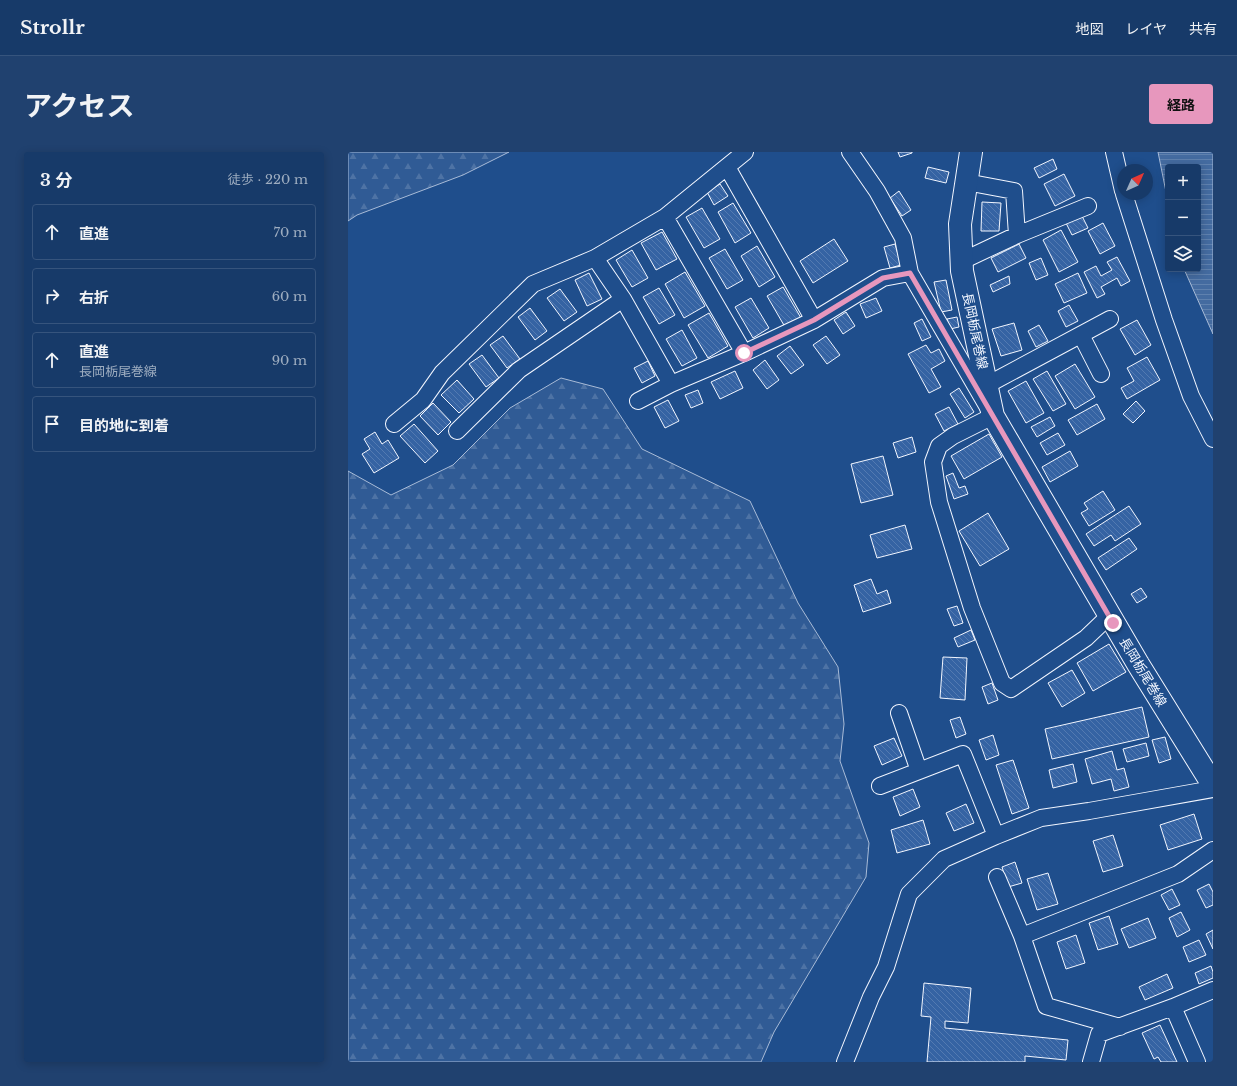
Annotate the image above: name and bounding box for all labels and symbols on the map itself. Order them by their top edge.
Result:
north arrow [1117,164,1153,200]
street label: 長岡栃尾巻線 [959,291,991,371]
route start [735,344,753,362]
route end [1104,614,1122,632]
street label: 長岡栃尾巻線 [1116,634,1170,710]

